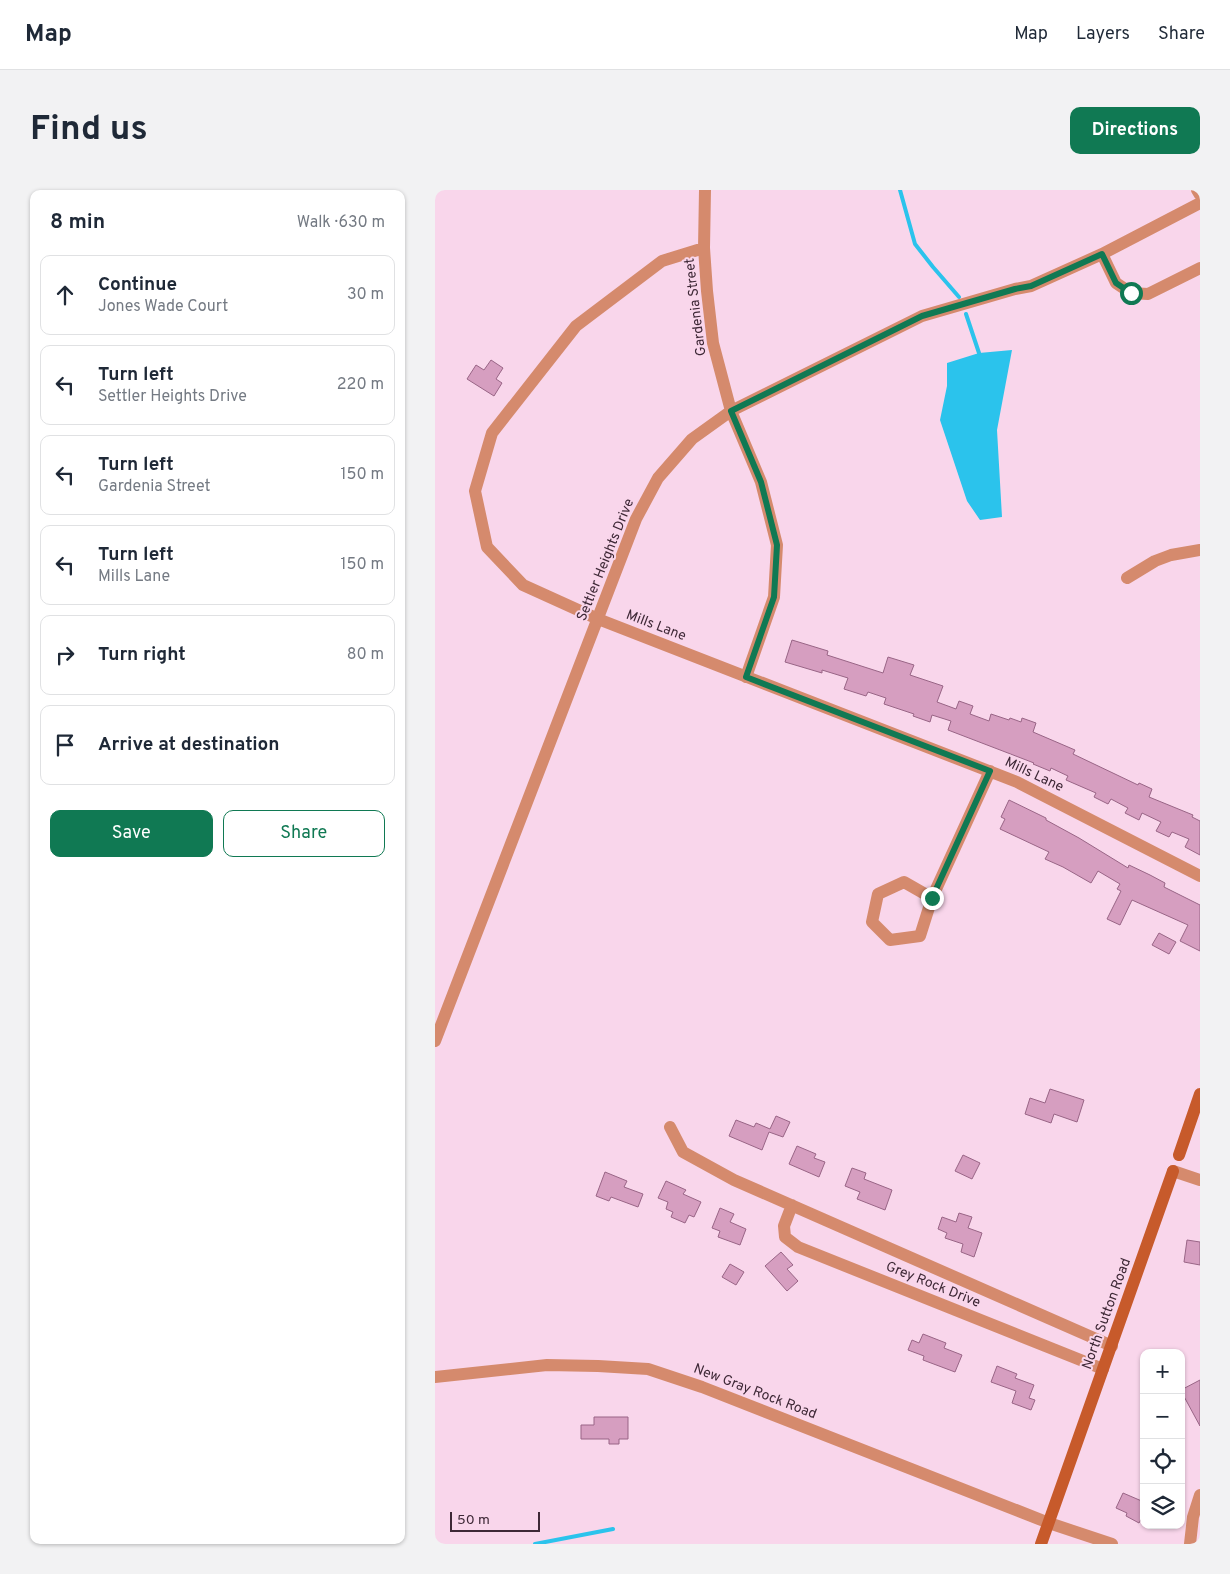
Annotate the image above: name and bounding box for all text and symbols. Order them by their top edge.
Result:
text: Map [25,20,72,50]
text: Map [1014,23,1048,46]
text: Layers [1076,23,1130,46]
text: Share [1158,23,1205,46]
button: Directions [1070,107,1200,154]
text: Find us [30,108,148,152]
text: 8 min [50,209,105,236]
text: Walk · 630 m [297,213,385,233]
street label: Gardenia Street [682,257,710,357]
text: Continue [98,273,177,297]
icon: ahead [51,281,79,309]
route start [1120,282,1143,305]
text: 30 m [347,285,384,305]
text: Jones Wade Court [98,297,228,317]
text: Turn left [98,363,174,387]
icon: left [51,371,79,399]
text: 220 m [337,375,384,395]
text: Settler Heights Drive [98,387,247,407]
text: Turn left [98,453,174,477]
icon: left [51,461,79,489]
text: 150 m [341,465,384,485]
text: Gardenia Street [98,477,211,497]
street label: Settler Heights Drive [574,496,638,624]
text: Turn left [98,543,174,567]
icon: left [51,551,79,579]
text: 150 m [341,555,384,575]
text: Mills Lane [98,567,170,587]
street label: Mills Lane [624,607,688,645]
icon: right [51,641,79,669]
text: Turn right [98,643,186,667]
text: 80 m [347,645,384,665]
icon: arrive [51,731,79,759]
text: Arrive at destination [98,733,279,757]
street label: Mills Lane [1002,754,1066,796]
button: Save [50,810,213,857]
button: Share [223,810,385,857]
route end [921,887,944,910]
street label: North Sutton Road [1079,1256,1135,1372]
street label: Grey Rock Drive [883,1258,983,1312]
map controls [1140,1349,1185,1529]
button: + [1140,1349,1185,1394]
street label: New Gray Rock Road [691,1361,819,1423]
button: − [1140,1394,1185,1439]
button: locate [1140,1439,1185,1484]
button: layers [1140,1484,1185,1529]
scale bar [450,1509,540,1532]
text: 50 m [457,1512,490,1529]

